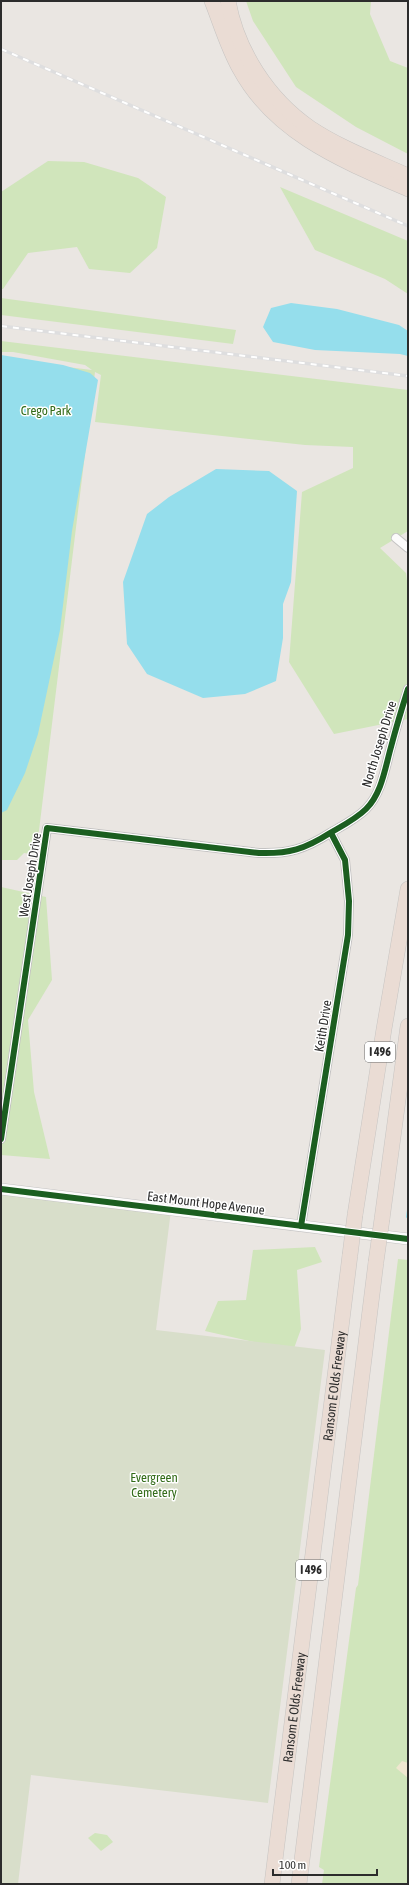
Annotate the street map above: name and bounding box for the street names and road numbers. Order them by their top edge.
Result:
street label: North Joseph Drive [359,699,399,789]
street label: West Joseph Drive [16,832,44,918]
street label: Keith Drive [312,999,334,1053]
road number: I 496 [365,1042,395,1062]
street label: East Mount Hope Avenue [146,1188,266,1218]
street label: Ransom E Olds Freeway [320,1329,348,1442]
road number: I 496 [296,1560,326,1580]
street label: Ransom E Olds Freeway [280,1651,308,1763]

